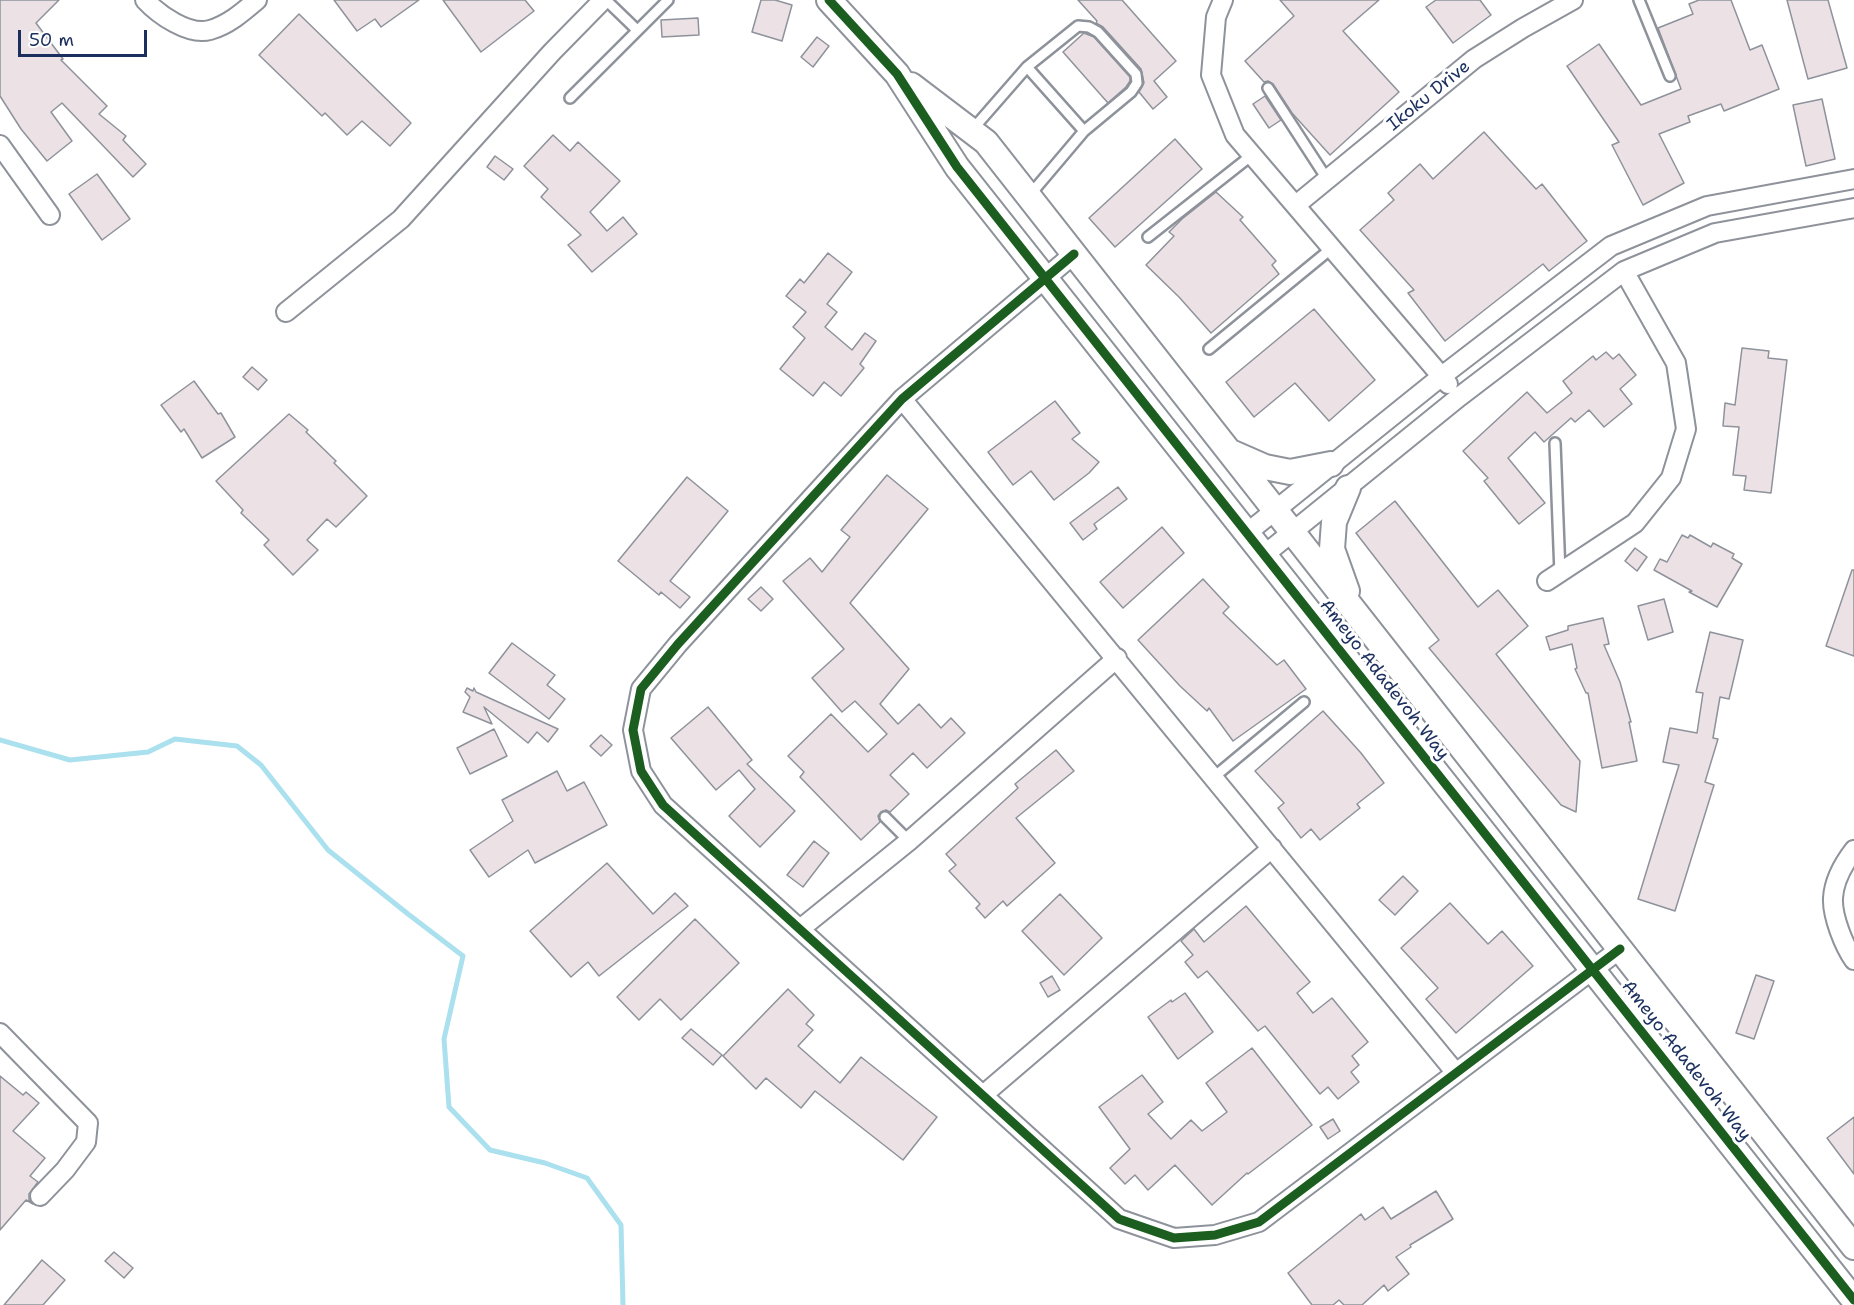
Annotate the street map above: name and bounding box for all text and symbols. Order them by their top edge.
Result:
scale bar [21,18,150,56]
text: 50 m [29,28,74,52]
street label: Ikoku Drive [1383,56,1475,136]
street label: Ameyo Adadevoh Way [1315,595,1453,765]
street label: Ameyo Adadevoh Way [1617,976,1755,1146]

